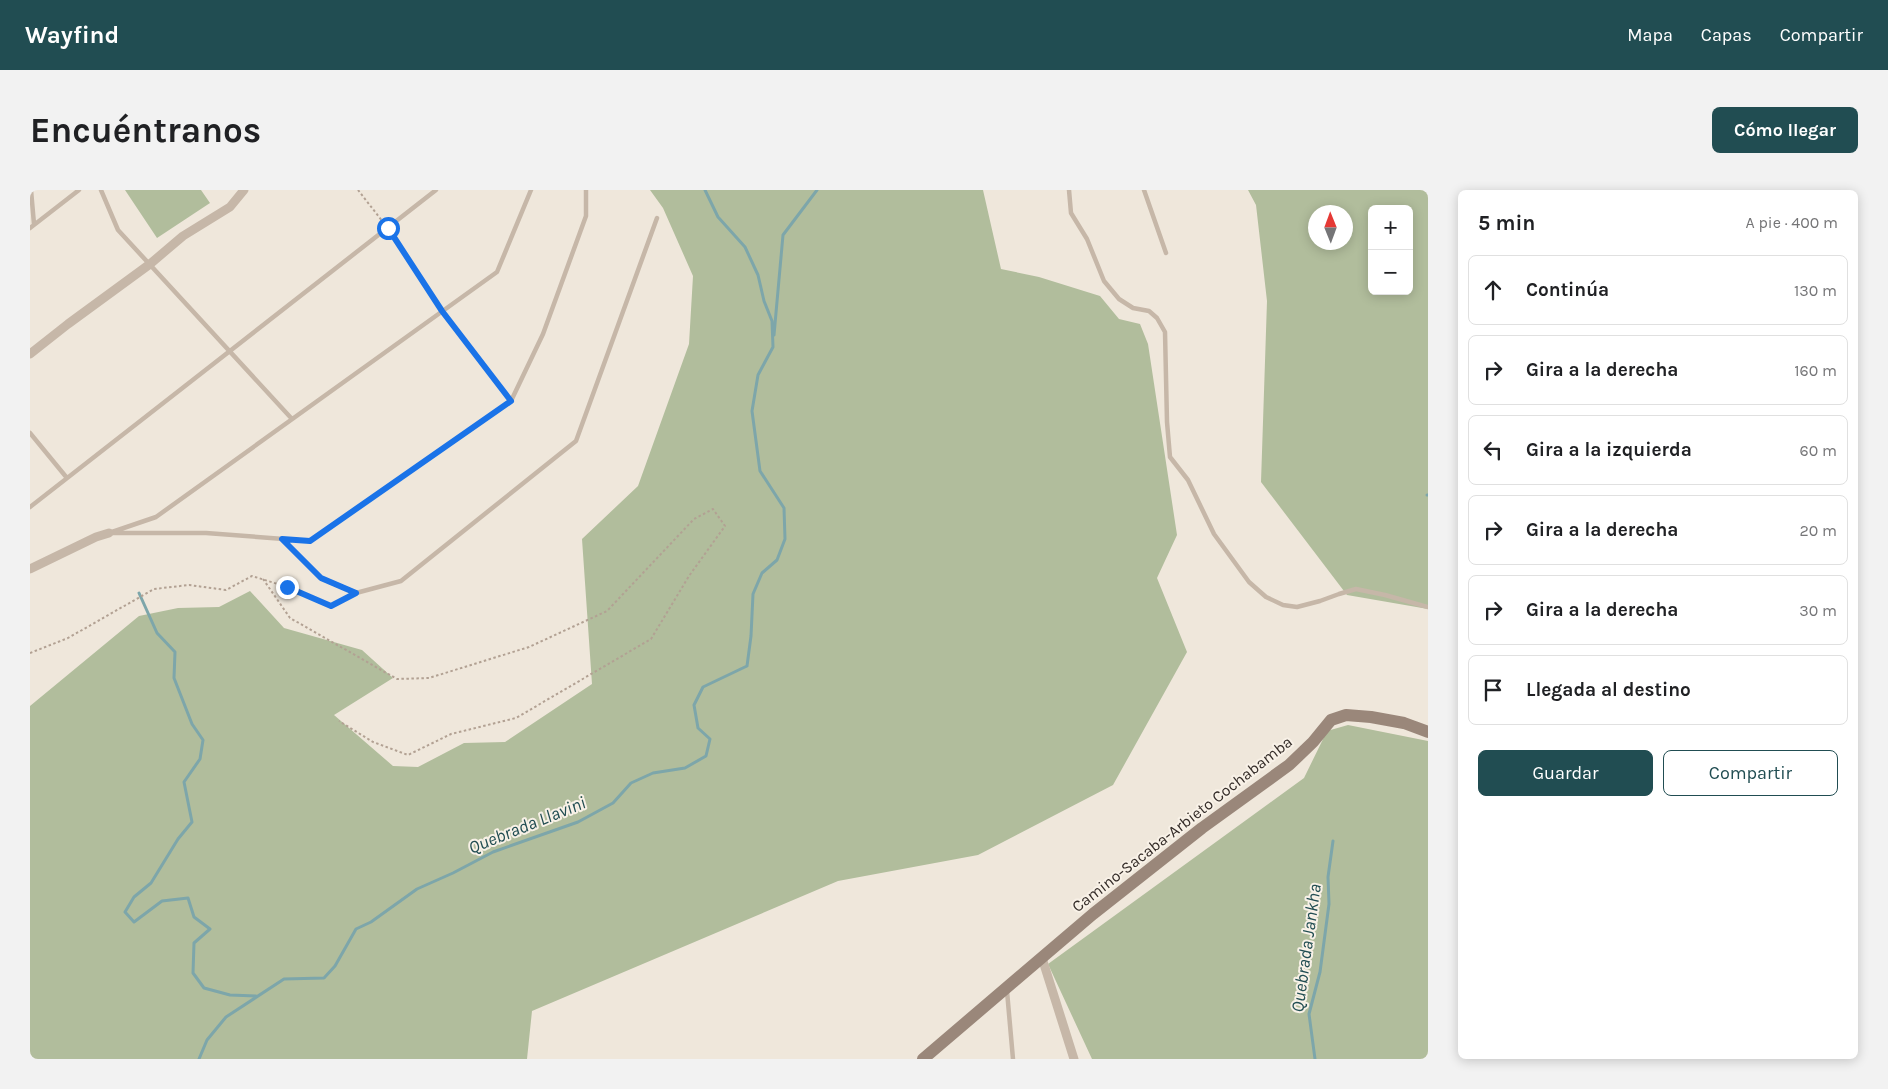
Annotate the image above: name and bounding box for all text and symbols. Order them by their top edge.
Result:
text: Wayfind [25,21,119,49]
text: Mapa [1627,24,1673,46]
text: Capas [1701,24,1752,46]
text: Compartir [1780,24,1863,46]
button: Cómo llegar [1712,107,1858,153]
text: Encuéntranos [30,110,261,151]
north arrow [1308,205,1353,250]
map controls [1368,205,1413,295]
button: + [1368,205,1413,250]
text: 5 min [1478,211,1535,235]
text: A pie · 400 m [1746,213,1838,232]
route start [377,217,400,240]
button: − [1368,250,1413,295]
icon: ahead [1479,276,1507,304]
text: Continúa [1526,279,1609,301]
text: 130 m [1794,281,1837,300]
icon: right [1479,356,1507,384]
text: Gira a la derecha [1526,359,1678,381]
text: 160 m [1794,361,1837,380]
icon: left [1479,436,1507,464]
text: Gira a la izquierda [1526,439,1692,461]
text: 60 m [1800,441,1837,460]
icon: right [1479,516,1507,544]
text: Gira a la derecha [1526,519,1678,541]
text: 20 m [1799,521,1837,540]
route end [276,576,299,599]
icon: right [1479,596,1507,624]
text: Gira a la derecha [1526,599,1678,621]
text: 30 m [1799,601,1837,620]
icon: arrive [1479,676,1507,704]
text: Llegada al destino [1526,679,1691,701]
street label: Camino-Sacaba-Arbieto Cochabamba [1068,732,1296,916]
button: Guardar [1478,750,1653,796]
button: Compartir [1663,750,1838,796]
water label: Quebrada Llavini [465,791,589,859]
water label: Quebrada Jankha [1286,882,1326,1014]

